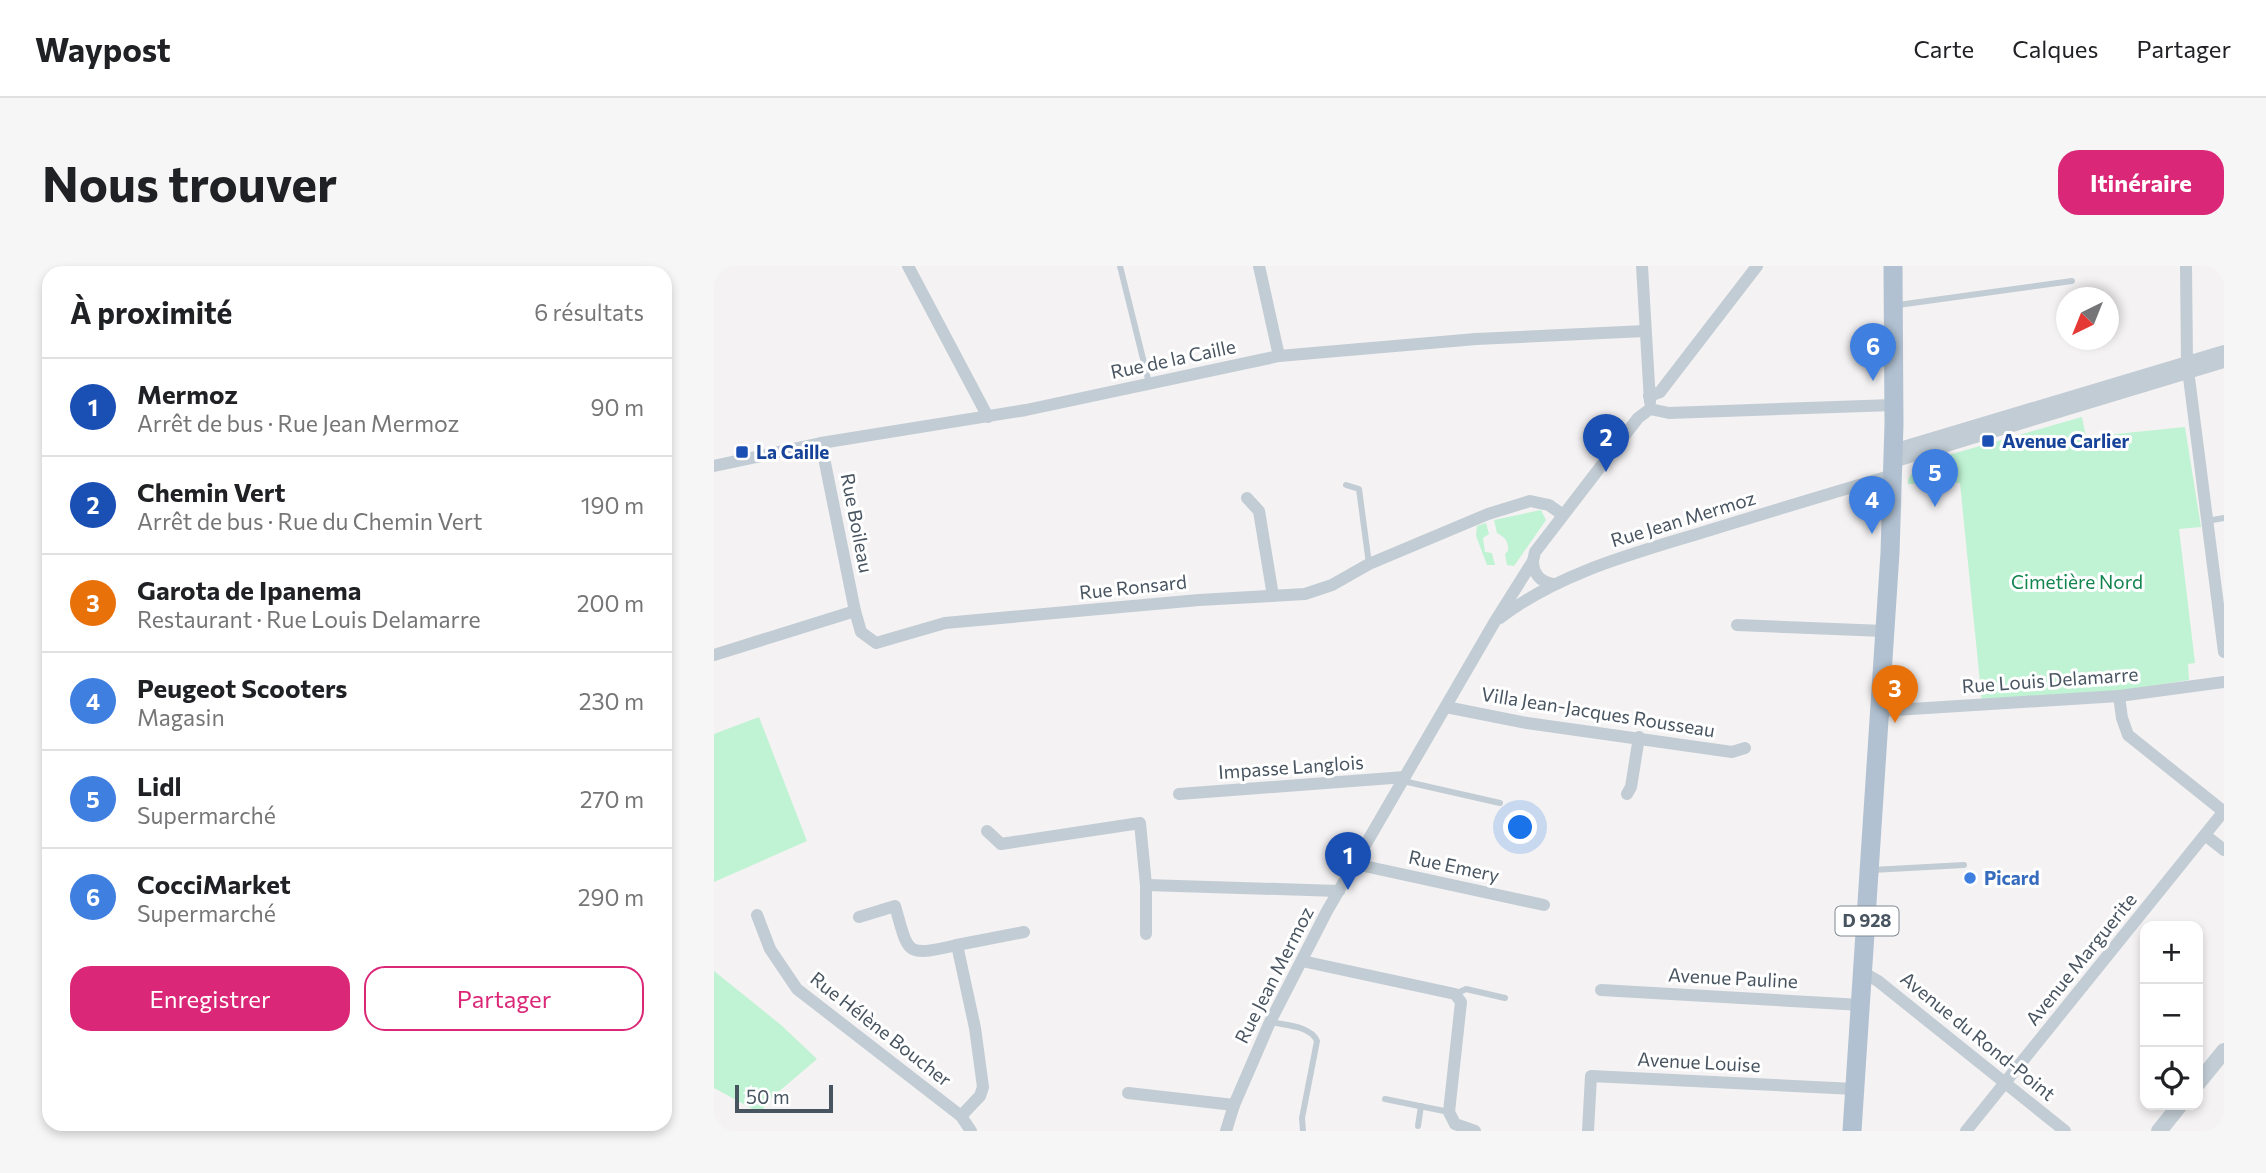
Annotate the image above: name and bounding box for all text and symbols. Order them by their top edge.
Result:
text: Waypost [35,28,171,69]
text: Carte [1913,34,1974,63]
text: Calques [2012,34,2098,63]
text: Partager [2136,34,2231,63]
button: Itinéraire [2058,150,2224,215]
text: Nous trouver [42,152,337,212]
north arrow [2056,287,2119,350]
text: À proximité [70,293,232,330]
text: 6 résultats [534,298,644,326]
pin: 6 [1850,323,1896,381]
street label: Rue de la Caille [1108,334,1238,383]
text: Mermoz [137,378,238,409]
text: 1 [88,393,98,421]
text: 90 m [591,393,644,421]
text: Arrêt de bus · Rue Jean Mermoz [137,409,459,437]
pin: 2 [1583,414,1629,472]
place label: Avenue Carlier [2002,429,2129,452]
marker: Avenue Carlier [1980,433,1996,449]
place label: La Caille [756,440,829,463]
marker: La Caille [734,444,750,460]
pin: 5 [1912,449,1958,507]
street label: Rue Boileau [837,471,878,575]
text: Chemin Vert [137,476,285,507]
pin: 4 [1849,476,1895,534]
street label: Rue Jean Mermoz [1608,486,1758,551]
text: 2 [86,491,100,519]
text: 190 m [581,491,644,519]
text: Arrêt de bus · Rue du Chemin Vert [137,507,482,535]
street label: Rue Ronsard [1078,569,1188,604]
park label: Cimetière Nord [2011,570,2143,593]
text: Garota de Ipanema [137,574,361,605]
text: 3 [86,589,100,617]
text: 200 m [577,589,644,617]
text: Restaurant · Rue Louis Delamarre [137,605,481,633]
street label: Rue Louis Delamarre [1961,662,2139,697]
pin: 3 [1872,665,1918,723]
text: Peugeot Scooters [137,672,347,703]
street label: Villa Jean-Jacques Rousseau [1480,682,1717,741]
text: 4 [86,687,100,715]
text: 230 m [579,687,644,715]
text: Magasin [137,703,225,731]
street label: Impasse Langlois [1217,750,1364,783]
text: Lidl [137,770,182,801]
text: 5 [86,785,100,813]
text: 270 m [580,785,644,813]
text: Supermarché [137,801,276,829]
your location [1503,810,1537,844]
pin: 1 [1325,832,1371,890]
street label: Rue Emery [1407,845,1502,886]
place label: Picard [1984,866,2040,889]
text: CocciMarket [137,868,291,899]
marker: Picard [1962,870,1978,886]
text: 6 [86,883,100,911]
text: 290 m [578,883,644,911]
street label: Avenue Marguerite [2020,888,2141,1029]
text: Supermarché [137,899,276,927]
street label: Rue Jean Mermoz [1229,903,1318,1047]
road number: D 928 [1836,906,1898,936]
map controls [2140,921,2203,1110]
button: + [2140,921,2203,984]
street label: Avenue Pauline [1667,963,1799,992]
button: Enregistrer [70,966,350,1031]
button: Partager [364,966,644,1031]
street label: Rue Hélène Boucher [806,966,957,1091]
street label: Avenue du Rond-Point [1896,966,2060,1105]
button: − [2140,984,2203,1047]
street label: Avenue Louise [1637,1047,1761,1076]
button: locate [2140,1047,2203,1110]
scale bar [735,1082,833,1114]
text: 50 m [746,1085,790,1108]

